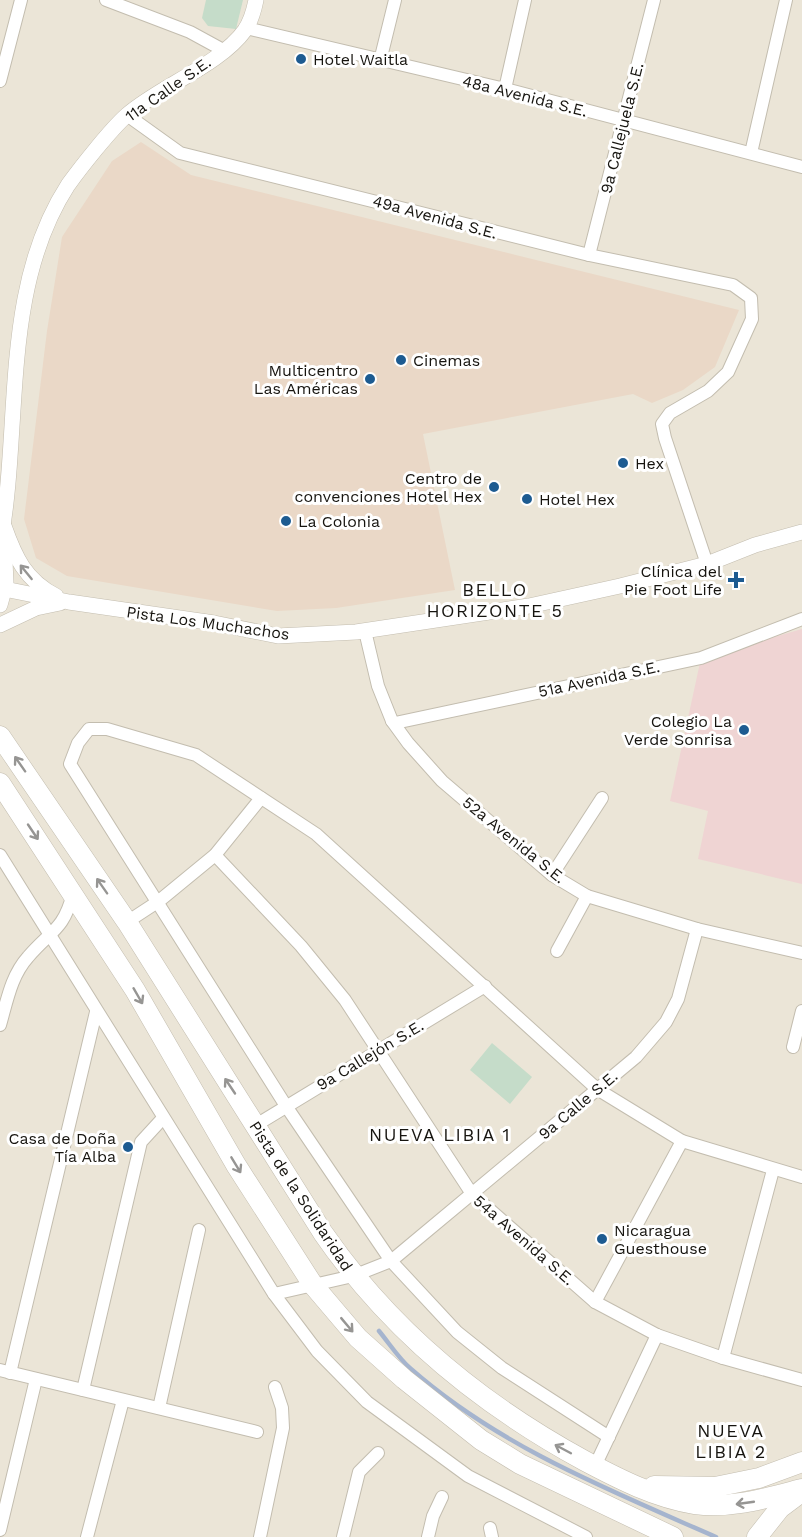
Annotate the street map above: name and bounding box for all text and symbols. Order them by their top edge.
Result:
place label: Hotel Waitla [313,50,408,69]
marker: Hotel Waitla [294,52,308,66]
street label: 11a Calle S.E. [122,53,214,125]
street label: 9a Callejuela S.E. [597,60,647,196]
street label: 48a Avenida S.E. [461,71,589,121]
street label: 49a Avenida S.E. [371,191,499,243]
place label: Cinemas [413,351,480,370]
marker: Cinemas [394,353,408,367]
place label: Multicentro Las Américas [254,361,358,398]
marker: Multicentro Las Américas [363,372,377,386]
place label: Hex [635,454,664,473]
marker: Hex [616,456,630,470]
place label: Centro de convenciones Hotel Hex [295,469,482,506]
marker: Centro de convenciones Hotel Hex [487,480,501,494]
place label: Hotel Hex [539,490,615,509]
marker: Hotel Hex [520,492,534,506]
place label: La Colonia [298,512,380,531]
marker: La Colonia [279,514,293,528]
place label: Clínica del Pie Foot Life [624,562,722,599]
one-way arrow [19,564,32,580]
marker: Clínica del Pie Foot Life [727,571,745,589]
district label: BELLO HORIZONTE 5 [426,579,564,621]
street label: Pista Los Muchachos [125,602,291,644]
street label: 51a Avenida S.E. [536,657,662,701]
place label: Colegio La Verde Sonrisa [624,712,732,749]
marker: Colegio La Verde Sonrisa [737,723,751,737]
one-way arrow [14,757,26,773]
street label: 52a Avenida S.E. [459,793,569,887]
one-way arrow [27,823,39,840]
one-way arrow [96,879,108,895]
one-way arrow [133,987,145,1004]
street label: 9a Callejón S.E. [313,1016,427,1094]
street label: 9a Calle S.E. [535,1066,621,1144]
one-way arrow [224,1078,236,1095]
street label: Pista de la Solidaridad [245,1117,357,1275]
district label: NUEVA LIBIA 1 [369,1124,511,1145]
place label: Casa de Doña Tía Alba [9,1129,116,1166]
marker: Casa de Doña Tía Alba [121,1140,135,1154]
one-way arrow [231,1156,243,1173]
street label: 54a Avenida S.E. [470,1191,578,1289]
place label: Nicaragua Guesthouse [614,1221,707,1258]
marker: Nicaragua Guesthouse [595,1232,609,1246]
one-way arrow [340,1317,353,1333]
district label: NUEVA LIBIA 2 [695,1420,767,1462]
one-way arrow [554,1443,572,1454]
one-way arrow [736,1497,756,1508]

